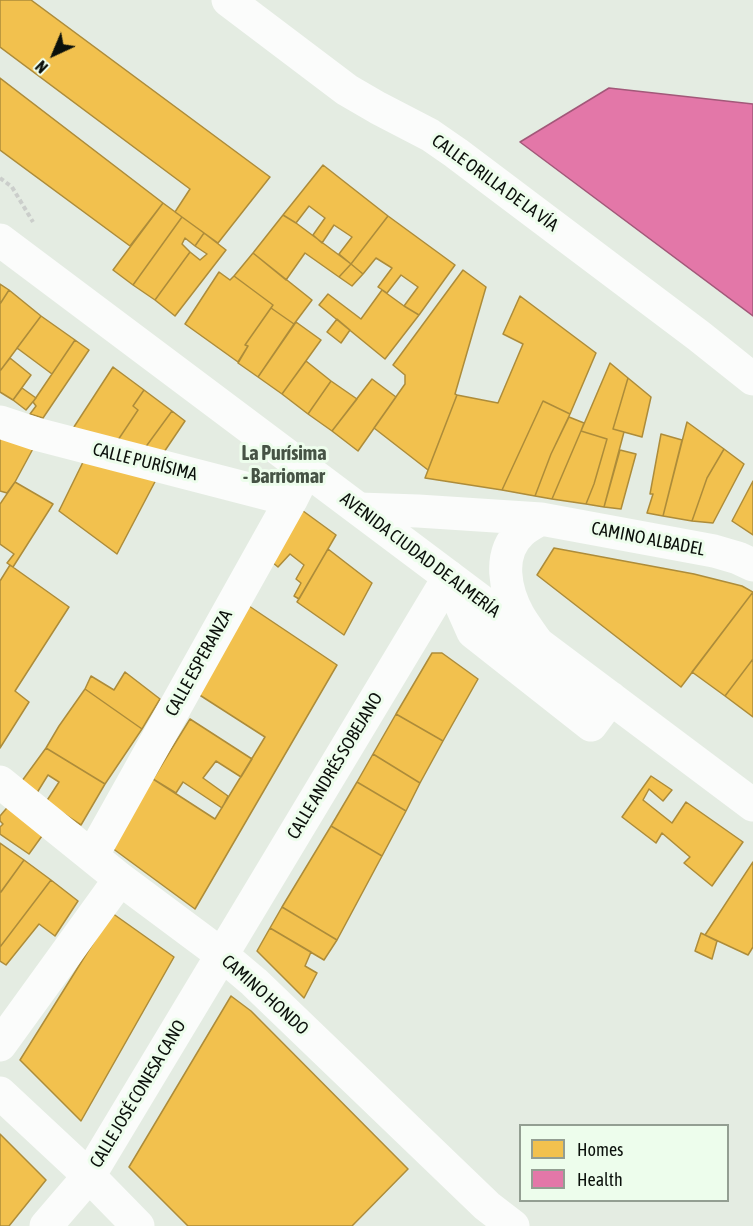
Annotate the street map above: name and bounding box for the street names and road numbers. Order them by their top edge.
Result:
street label: CALLE ORILLA DE LA VÍA [428,130,562,236]
street label: CALLE PURÍSIMA [90,439,200,485]
street label: AVENIDA CIUDAD DE ALMERÍA [336,488,504,622]
street label: CAMINO ALBADEL [589,517,707,561]
street label: CALLE ESPERANZA [161,606,237,720]
street label: CALLE ANDRÉS SOBEJANO [283,689,387,843]
street label: CAMINO HONDO [217,950,313,1040]
street label: CALLE JOSÉ CONESA CANO [85,1016,191,1172]

